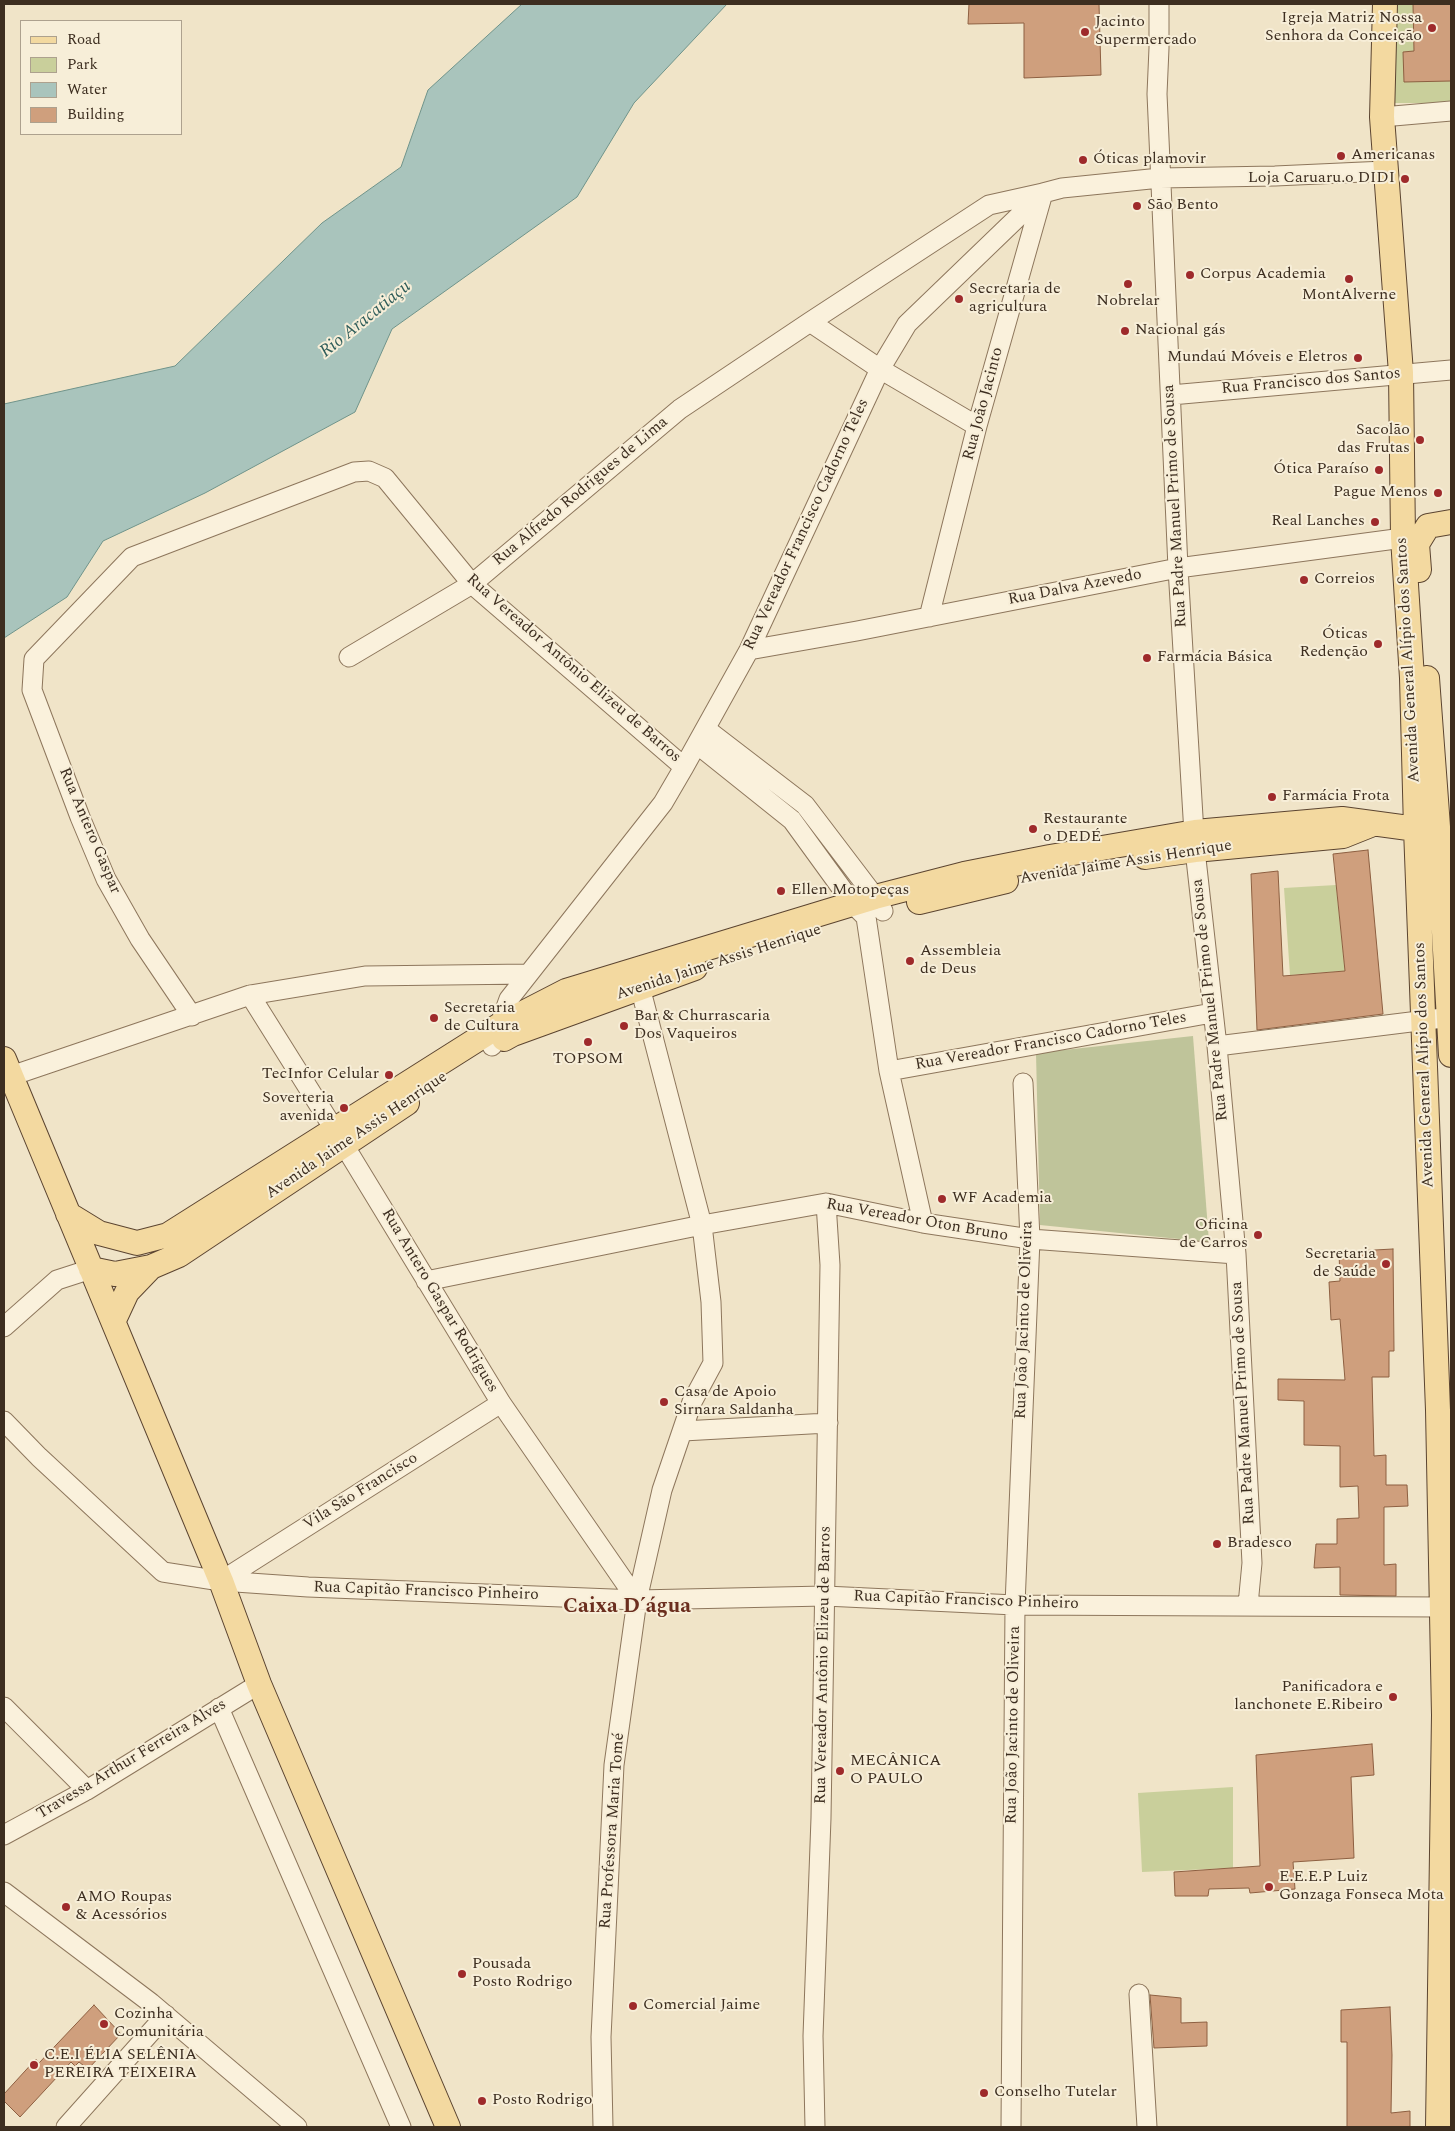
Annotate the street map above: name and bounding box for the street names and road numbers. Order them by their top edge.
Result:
street label: Rua João Jacinto [960,345,1008,463]
street label: Rua Francisco dos Santos [1221,365,1401,399]
street label: Rua Padre Manuel Primo de Sousa [1160,384,1192,628]
street label: Rua Vereador Francisco Cadorno Teles [740,396,874,654]
street label: Rua Alfredo Rodrigues de Lima [490,413,672,571]
street label: Avenida General Alípio dos Santos [1393,537,1425,783]
street label: Rua Dalva Azevedo [1007,566,1143,610]
street label: Rua Vereador Antônio Elizeu de Barros [462,570,684,768]
street label: Rua Antero Gaspar [54,765,124,897]
street label: Avenida Jaime Assis Henrique [1019,837,1233,889]
street label: Rua Padre Manuel Primo de Sousa [1189,878,1233,1122]
street label: Avenida Jaime Assis Henrique [614,921,824,1005]
street label: Avenida General Alípio dos Santos [1411,942,1439,1188]
street label: Rua Vereador Francisco Cadorno Teles [914,1009,1188,1075]
street label: Avenida Jaime Assis Henrique [263,1068,451,1204]
street label: Rua Vereador Oton Bruno [825,1196,1009,1246]
street label: Rua Antero Gaspar Rodrigues [376,1205,502,1397]
street label: Rua João Jacinto de Oliveira [1012,1221,1038,1419]
street label: Rua Padre Manuel Primo de Sousa [1228,1281,1260,1525]
street label: Vila São Francisco [300,1449,422,1535]
street label: Rua Vereador Antônio Elizeu de Barros [812,1526,836,1804]
street label: Rua Capitão Francisco Pinheiro [313,1578,539,1606]
street label: Rua Capitão Francisco Pinheiro [853,1587,1079,1615]
street label: Rua João Jacinto de Oliveira [1003,1626,1025,1824]
street label: Travessa Arthur Ferreira Alves [34,1696,230,1824]
street label: Rua Professora Maria Tomé [597,1732,629,1930]

